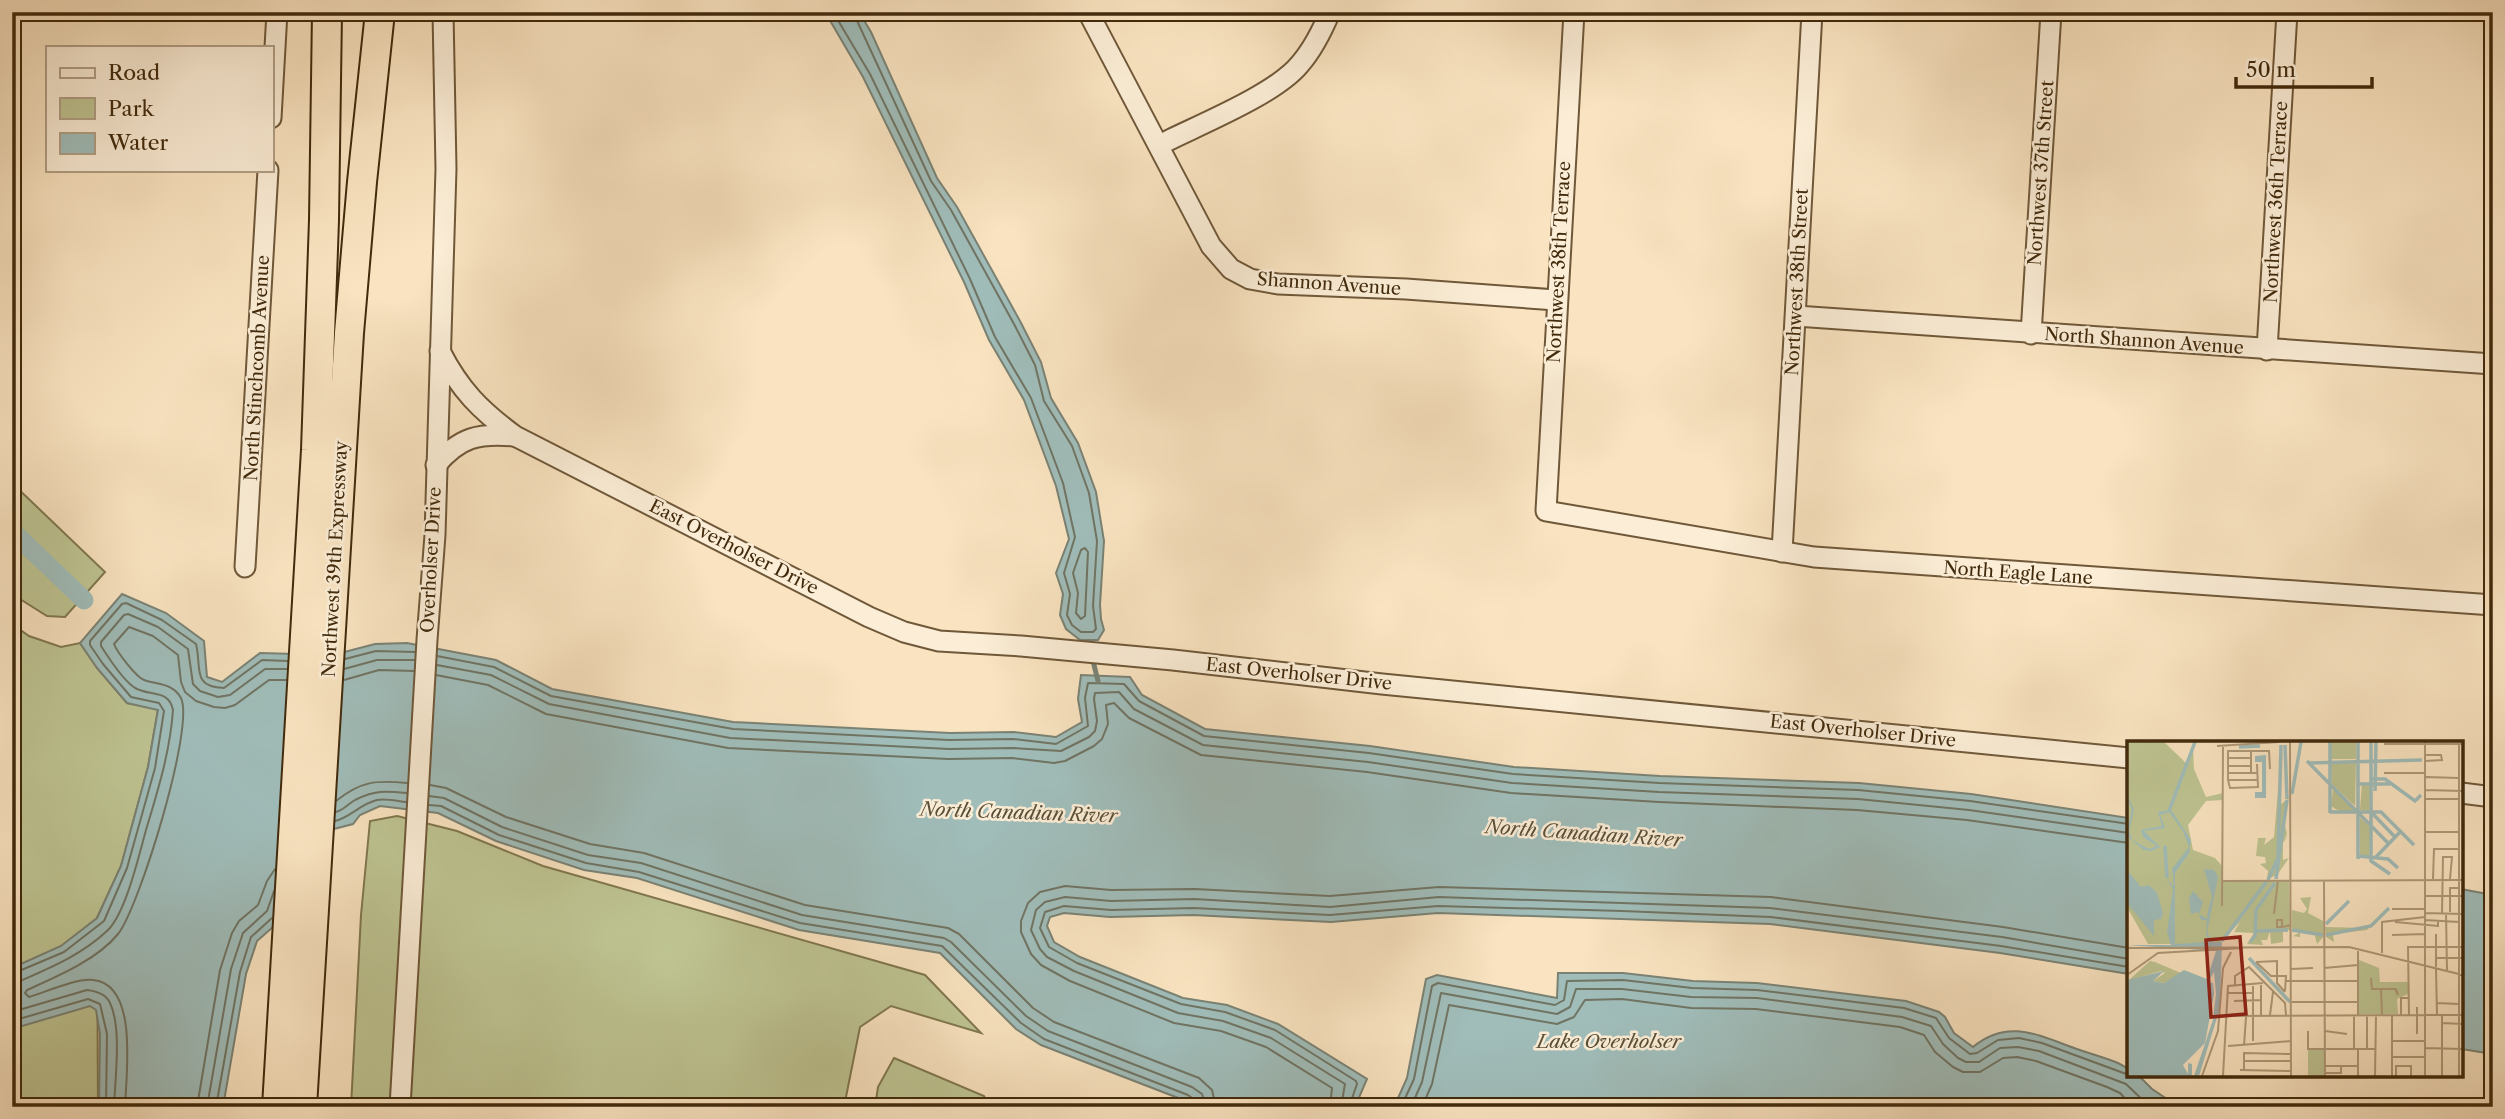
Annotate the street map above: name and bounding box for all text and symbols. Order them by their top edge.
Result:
legend [46,46,273,172]
scale bar [2236,46,2372,90]
text: 50 m [2246,57,2296,82]
text: Road [108,60,160,85]
street label: Northwest 37th Street [2024,79,2058,266]
text: Park [108,96,154,121]
street label: Northwest 36th Terrace [2260,101,2292,303]
text: Water [107,130,168,155]
street label: Northwest 38th Terrace [1543,161,1575,363]
street label: Northwest 38th Street [1781,187,1813,376]
street label: North Stinchcomb Avenue [240,254,274,482]
street label: Shannon Avenue [1256,268,1402,300]
street label: North Shannon Avenue [2044,323,2244,359]
street label: Northwest 39th Expressway [318,439,352,678]
street label: Overholser Drive [416,486,446,634]
street label: East Overholser Drive [646,495,822,599]
street label: North Eagle Lane [1943,557,2093,589]
street label: East Overholser Drive [1205,653,1393,695]
street label: East Overholser Drive [1769,710,1957,752]
inset map [2127,741,2463,1077]
water label: North Canadian River [918,797,1119,827]
water label: North Canadian River [1483,815,1684,852]
water label: Lake Overholser [1535,1030,1682,1053]

